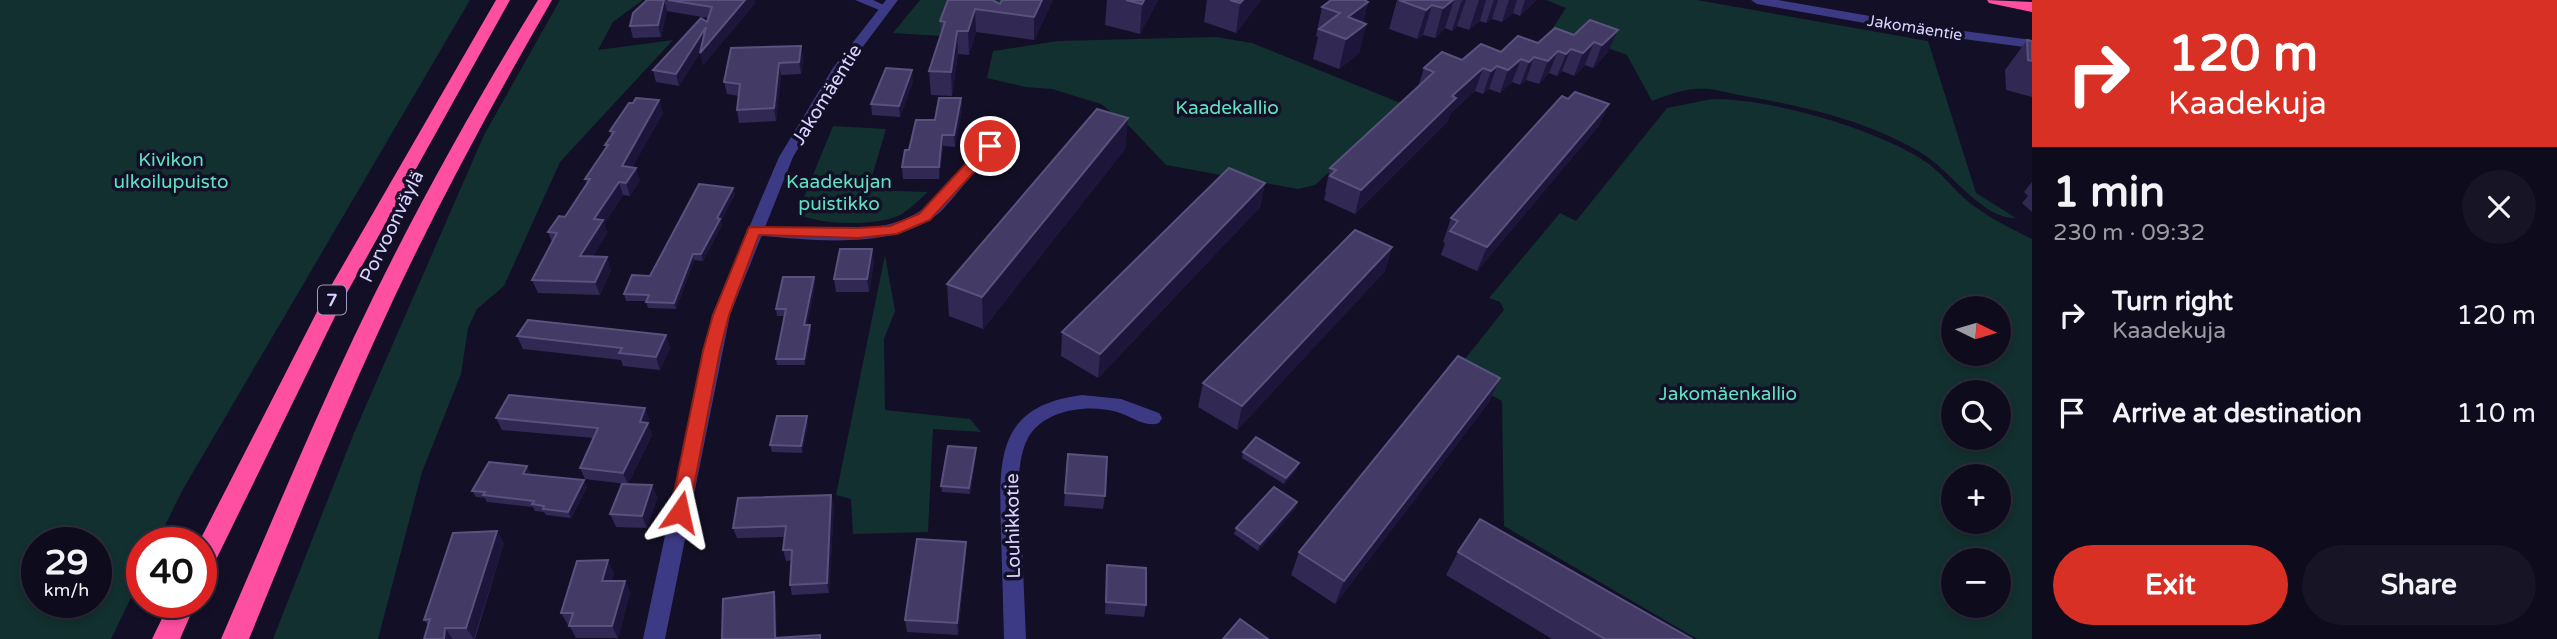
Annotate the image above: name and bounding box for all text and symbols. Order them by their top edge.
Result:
street label: Jakomäentie [1866,11,1964,45]
text: 120 m [2168,25,2318,84]
icon: right [2053,28,2144,119]
street label: Jakomäentie [787,40,866,149]
text: Kaadekuja [2168,85,2327,123]
park label: Kaadekallio [1175,97,1279,119]
pin [960,116,1020,176]
icon: arrive [971,127,1009,165]
park label: Kivikon ulkoilupuisto [113,149,229,193]
street label: Porvoonväylä [355,167,428,286]
text: 1 min [2053,167,2165,218]
button: close [2462,170,2536,244]
park label: Kaadekujan puistikko [786,171,892,215]
text: 230 m · 09:32 [2053,219,2205,247]
road number: 7 [318,286,346,314]
text: Turn right [2112,286,2233,317]
north arrow [1941,296,2011,366]
map controls [1941,296,2011,618]
icon: right [2053,296,2091,334]
text: 120 m [2456,300,2536,331]
text: Kaadekuja [2112,317,2226,345]
button: search [1941,380,2011,450]
park label: Jakomäenkallio [1659,383,1797,405]
icon: arrive [2053,394,2091,432]
text: Arrive at destination [2112,398,2362,429]
text: 110 m [2456,398,2536,429]
button: + [1941,464,2011,534]
street label: Louhikkotie [1001,473,1025,579]
position arrow [643,475,717,549]
speed limit sign: 40 [126,527,217,618]
text: 29 [45,542,88,584]
button: Exit [2053,545,2288,625]
button: Share [2302,545,2536,625]
button: − [1941,548,2011,618]
text: km/h [44,579,89,601]

